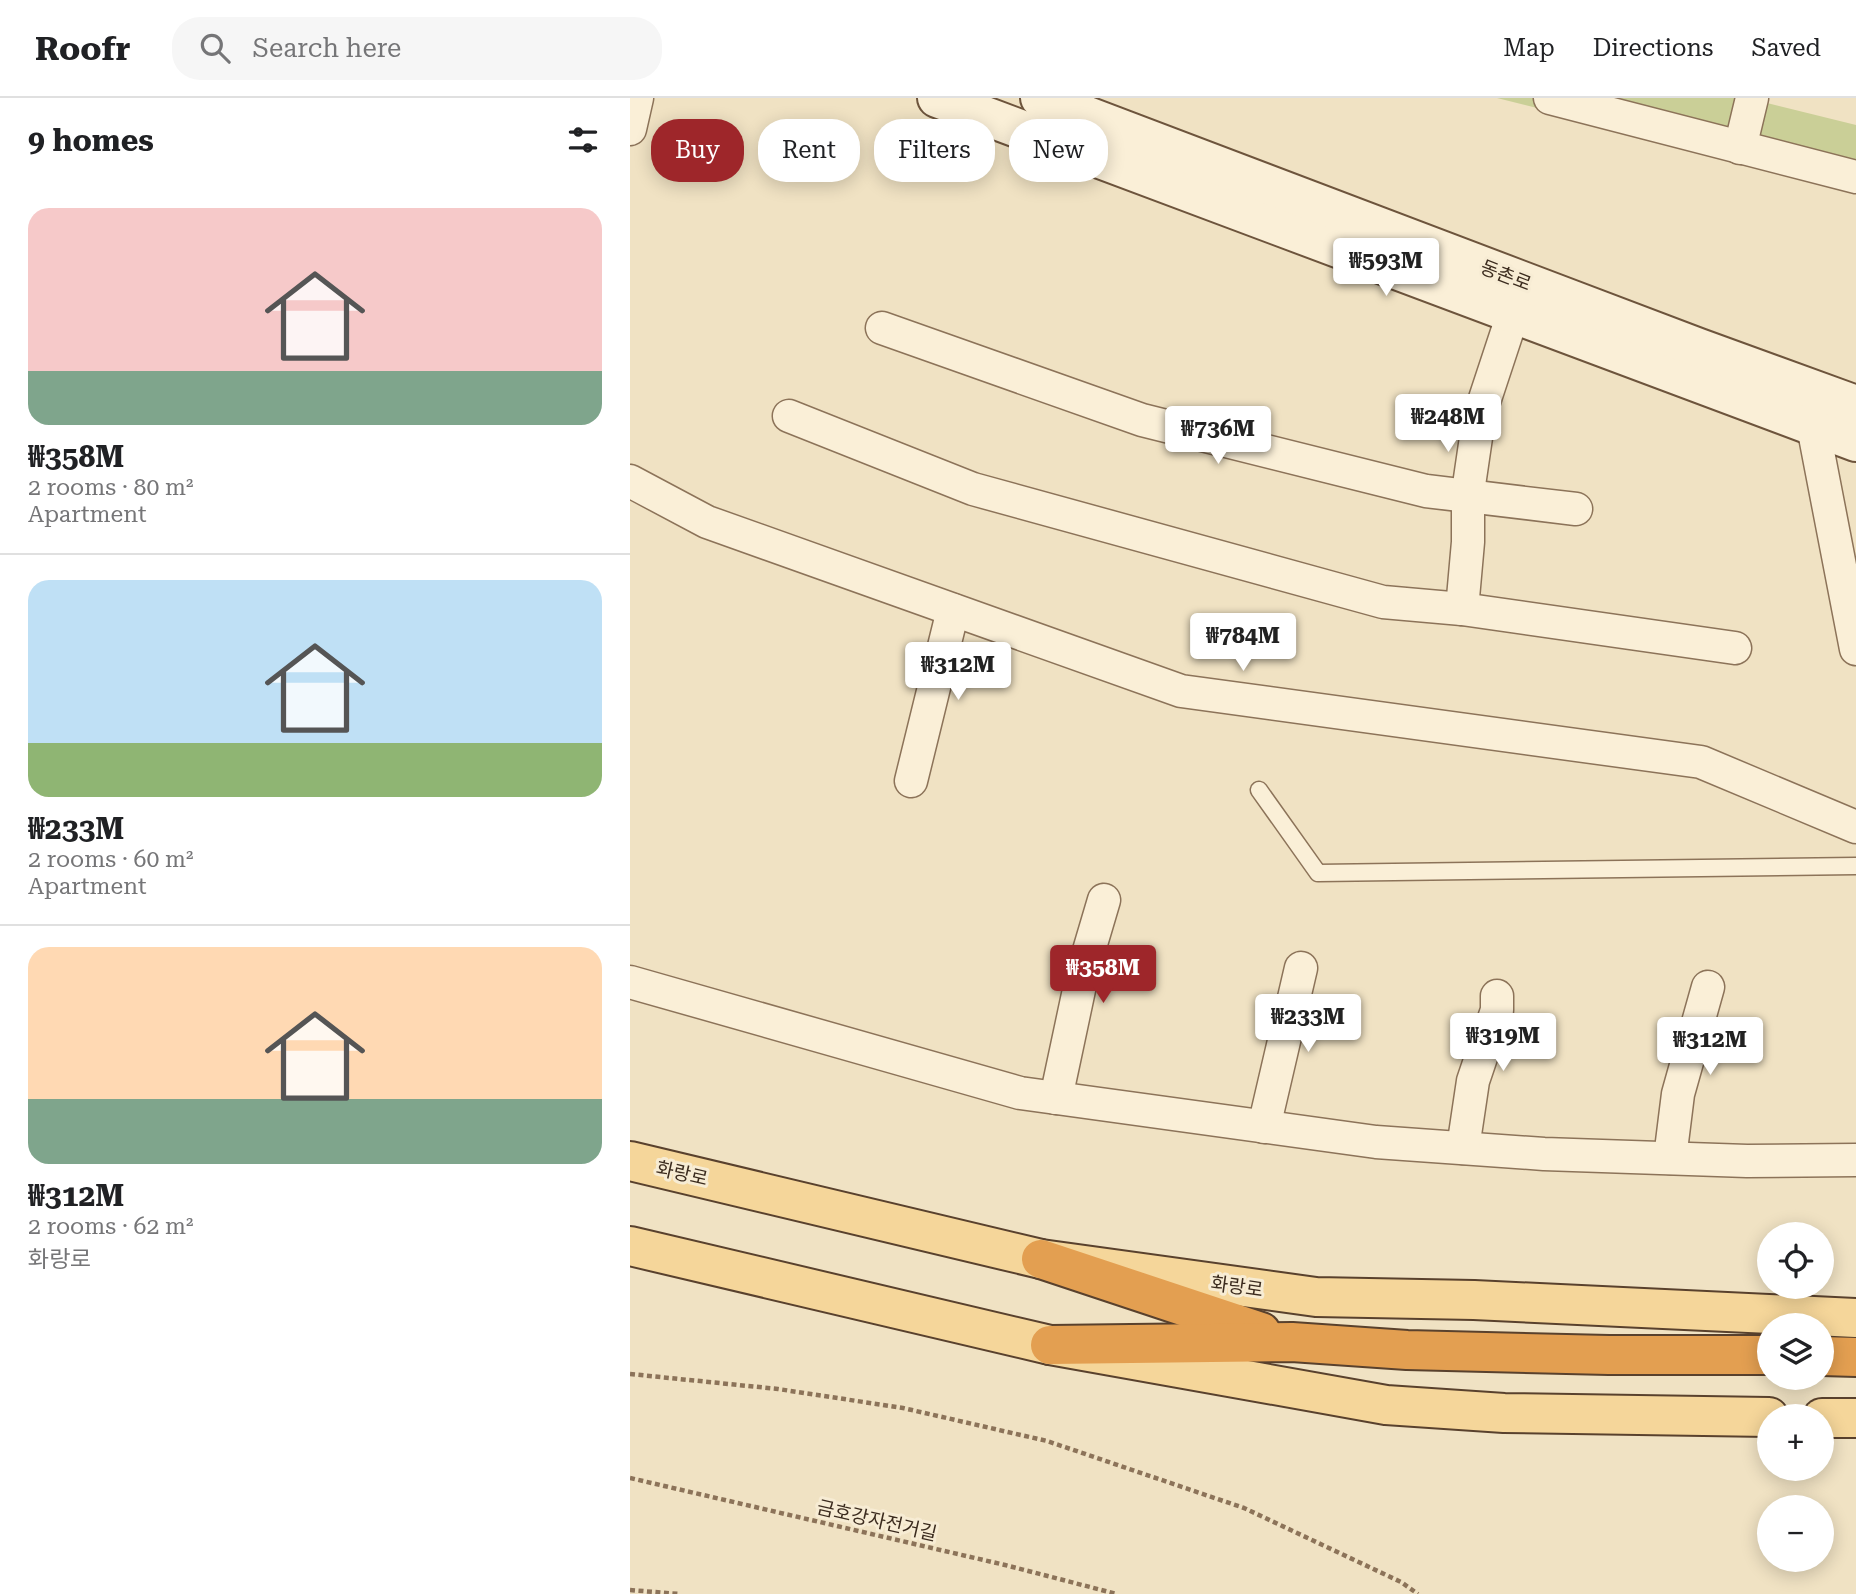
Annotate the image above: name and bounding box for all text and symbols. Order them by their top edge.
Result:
search box [172,17,662,80]
text: Roofr [35,29,130,68]
icon: search [196,29,234,67]
text: Search here [252,33,401,63]
text: Map [1503,34,1555,62]
text: Directions [1593,34,1713,62]
text: Saved [1751,34,1821,62]
chip: Buy [651,119,744,182]
chip: Rent [758,119,860,182]
chip: Filters [874,119,995,182]
chip: New [1009,119,1108,182]
icon: filters [564,121,602,159]
text: 9 homes [28,123,154,158]
pin: ₩593M [1337,238,1435,298]
text: ₩593M [1349,247,1423,274]
icon: home [252,253,378,379]
street label: 동촌로 [1477,255,1534,296]
pin: ₩248M [1399,394,1497,454]
text: ₩248M [1411,403,1485,430]
pin: ₩736M [1169,406,1267,466]
text: ₩736M [1181,415,1255,442]
text: ₩358M [28,439,124,474]
text: 2 rooms · 80 m² [28,474,194,501]
text: Apartment [28,501,147,528]
pin: ₩784M [1194,614,1292,673]
text: ₩784M [1206,622,1280,649]
icon: home [252,625,378,751]
pin: ₩312M [909,642,1007,702]
text: ₩312M [921,651,995,678]
text: ₩233M [28,811,124,846]
text: 2 rooms · 60 m² [28,846,194,873]
text: Apartment [28,873,147,900]
pin: ₩358M [1054,946,1152,1005]
text: ₩358M [1066,954,1140,981]
icon: home [252,993,378,1119]
pin: ₩233M [1259,995,1357,1054]
text: ₩233M [1271,1003,1345,1030]
pin: ₩319M [1454,1014,1552,1073]
pin: ₩312M [1661,1018,1759,1077]
text: ₩319M [1466,1022,1540,1049]
text: ₩312M [1673,1026,1747,1053]
street label: 화랑로 [654,1156,710,1191]
text: ₩312M [28,1178,124,1213]
text: 2 rooms · 62 m² [28,1213,194,1240]
map controls [1757,1222,1834,1572]
button: locate [1757,1222,1834,1299]
text: 화랑로 [28,1246,91,1273]
street label: 화랑로 [1209,1271,1265,1302]
button: layers [1757,1313,1834,1390]
button: + [1757,1404,1834,1481]
button: − [1757,1495,1834,1572]
street label: 금호강자전거길 [815,1496,939,1545]

